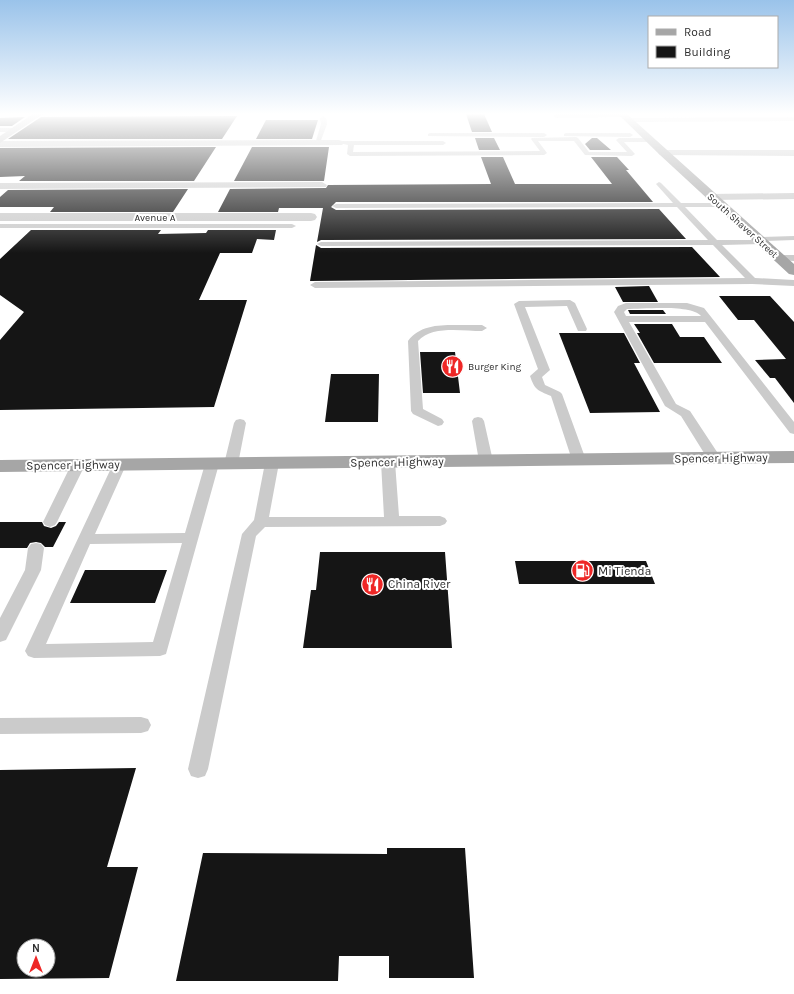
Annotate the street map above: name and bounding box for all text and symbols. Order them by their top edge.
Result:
legend [648,16,778,68]
text: Road [684,25,712,39]
text: Building [684,45,731,59]
street label: South Shaver Street [705,191,780,261]
street label: Avenue A [134,212,176,224]
restaurant icon: Burger King [440,353,466,379]
place label: Burger King [468,361,522,373]
street label: Spencer Highway [674,450,768,466]
street label: Spencer Highway [350,454,444,470]
street label: Spencer Highway [26,457,120,473]
fuel station icon: Mi Tienda [569,558,595,584]
place label: Mi Tienda [598,564,651,578]
restaurant icon: China River [360,571,386,597]
place label: China River [388,577,451,591]
north arrow [16,938,56,978]
text: N [32,942,40,955]

